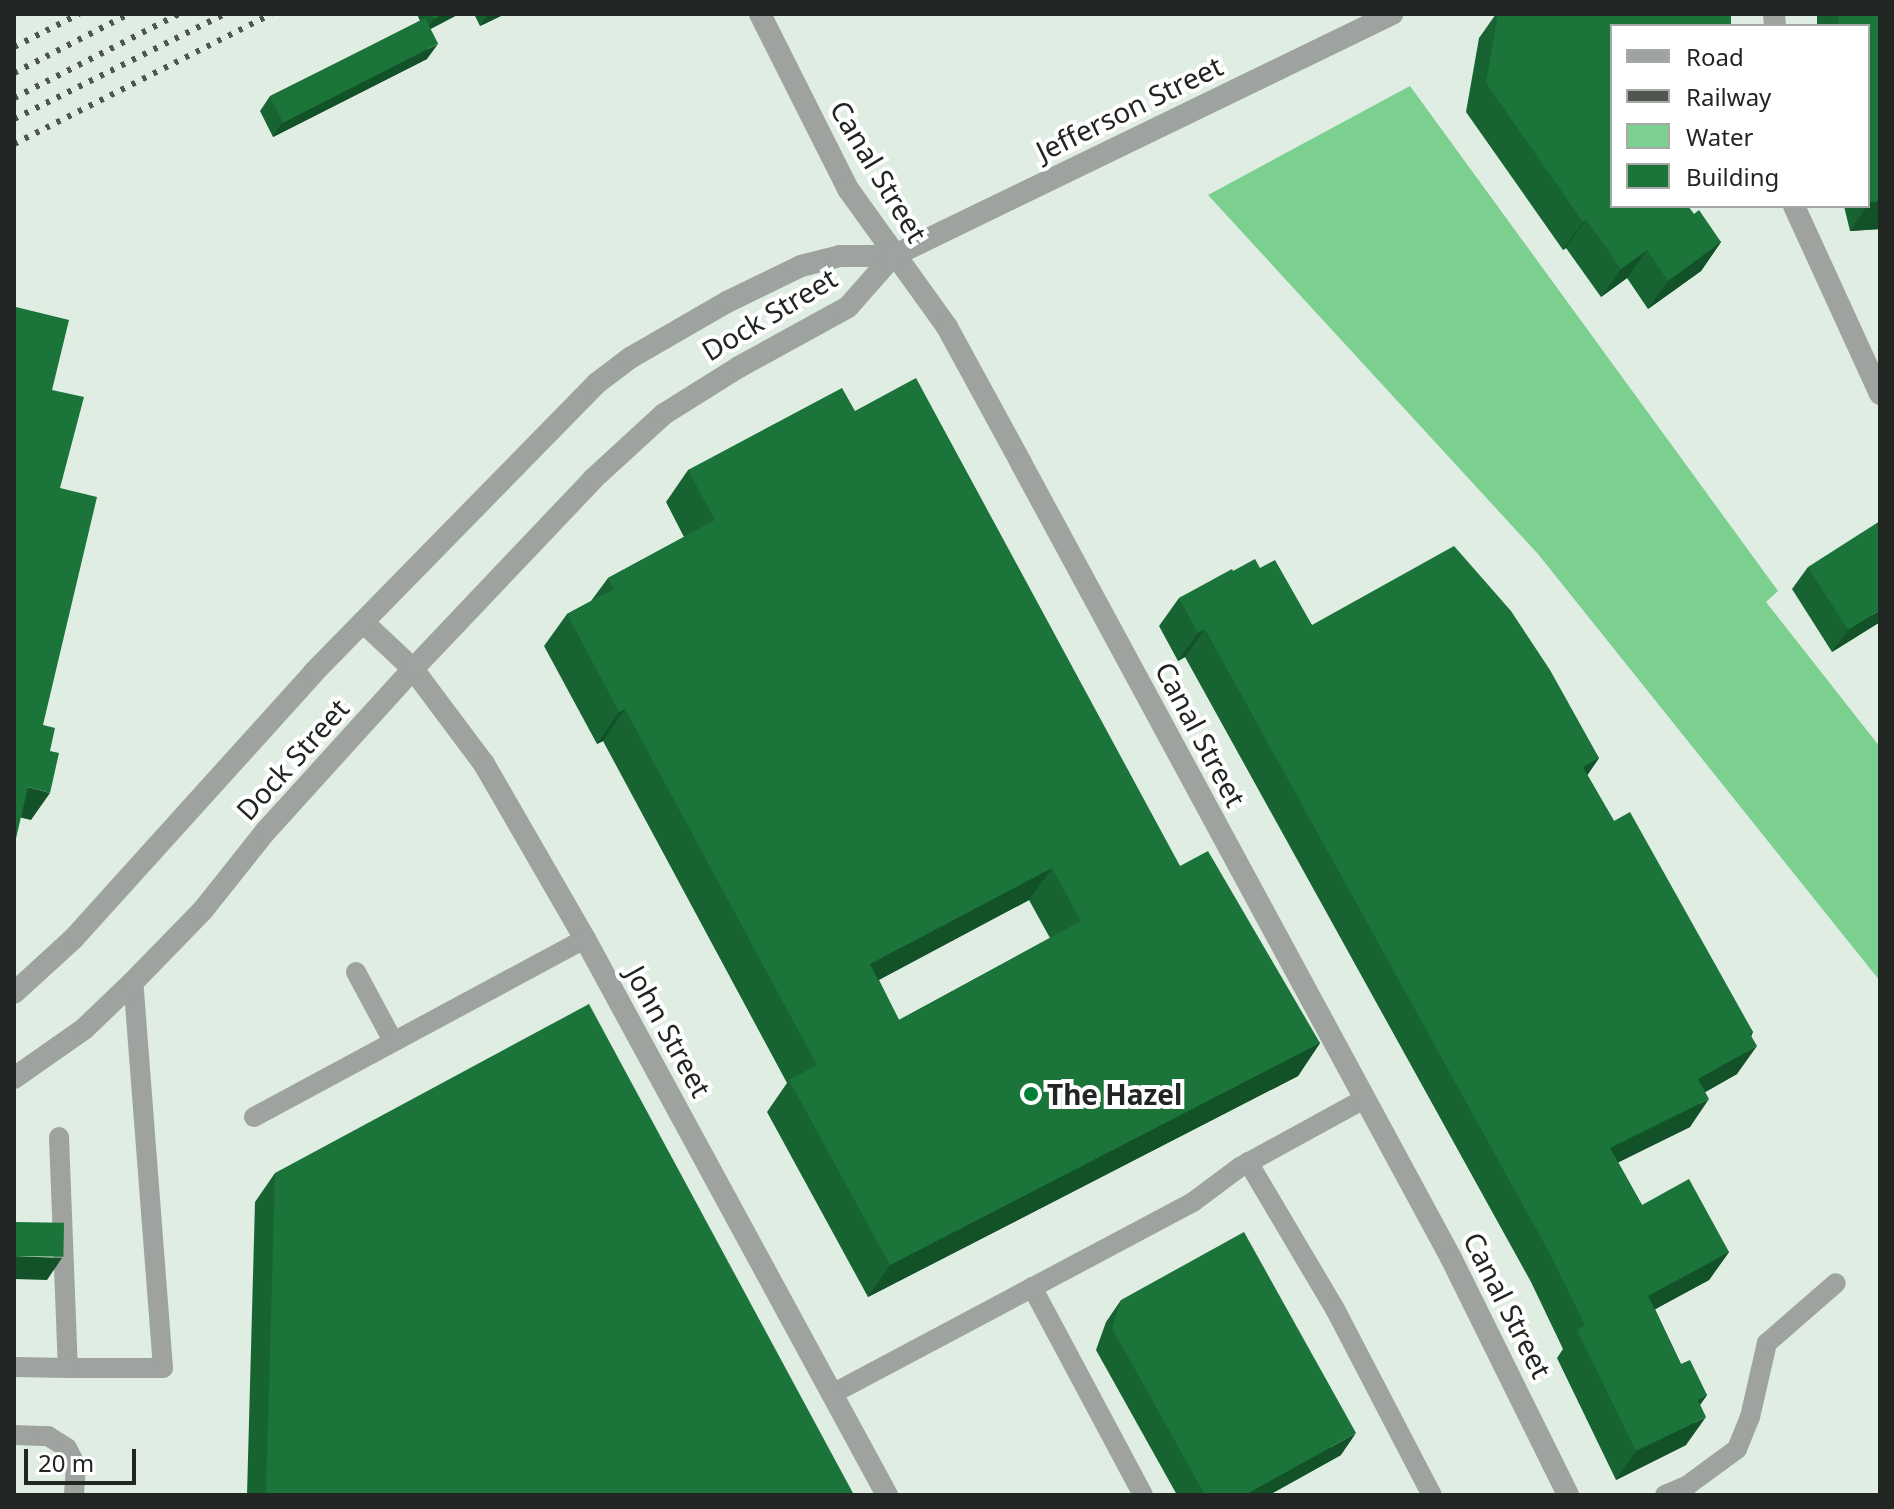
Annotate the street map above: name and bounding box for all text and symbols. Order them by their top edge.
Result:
legend [1610,24,1870,208]
text: Road [1686,40,1744,73]
street label: Jefferson Street [1030,48,1228,168]
text: Railway [1686,80,1771,113]
street label: Canal Street [824,94,934,248]
text: Water [1686,120,1753,153]
text: Building [1686,160,1779,193]
street label: Dock Street [696,261,842,367]
street label: Canal Street [1149,656,1253,812]
street label: Dock Street [229,692,355,826]
street label: John Street [619,960,719,1102]
place label: The Hazel [1047,1077,1182,1111]
marker: The Hazel [1022,1085,1040,1103]
street label: Canal Street [1457,1226,1559,1384]
scale bar [28,1433,140,1483]
text: 20 m [38,1446,94,1479]

